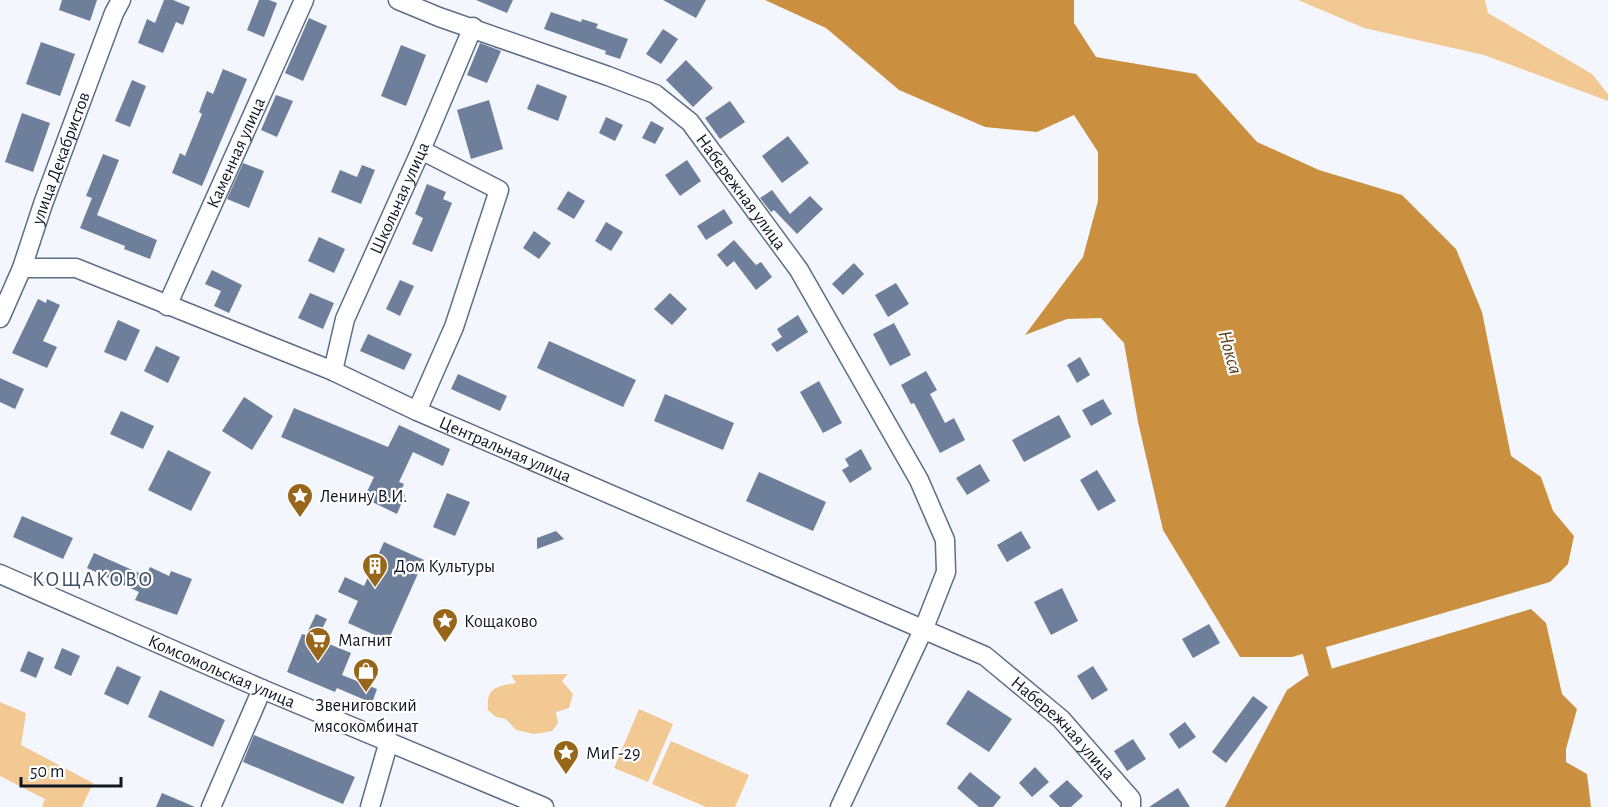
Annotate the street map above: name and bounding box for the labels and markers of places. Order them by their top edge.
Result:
place icon: Ленину В.И. [285,481,315,519]
place label: Ленину В.И. [320,488,407,506]
building icon: Дом Культуры [360,551,390,589]
place label: Дом Культуры [394,558,495,576]
place icon: Кощаково [430,606,460,644]
place label: Кощаково [464,613,537,631]
supermarket icon: Магнит [303,625,333,663]
place label: Магнит [338,632,393,650]
shop icon: Звениговский мясокомбинат [351,656,381,694]
place label: Звениговский мясокомбинат [314,697,419,736]
place icon: МиГ-29 [551,738,581,776]
place label: МиГ-29 [586,745,640,763]

